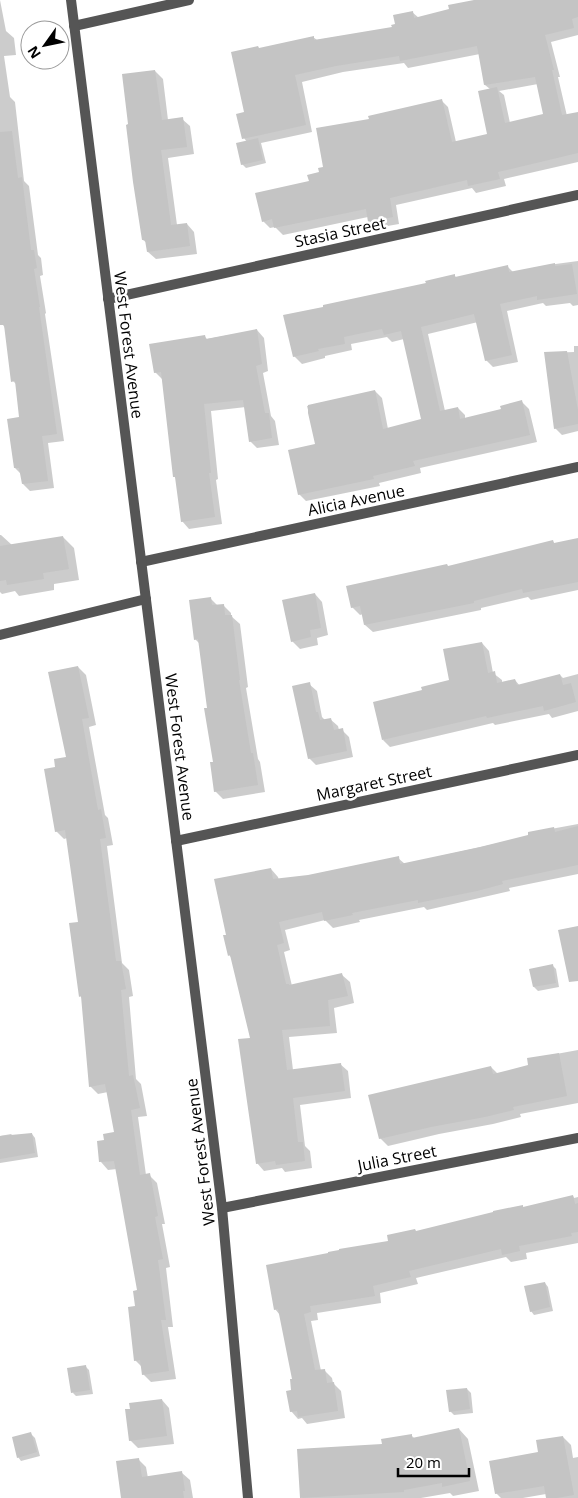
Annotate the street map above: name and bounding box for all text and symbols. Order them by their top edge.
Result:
north arrow [20,20,70,70]
text: N [23,42,45,62]
street label: Stasia Street [292,212,388,252]
street label: West Forest Avenue [109,270,149,420]
street label: Alicia Avenue [305,479,407,521]
street label: West Forest Avenue [160,672,200,822]
street label: Margaret Street [314,760,434,806]
street label: West Forest Avenue [180,1077,220,1227]
street label: Julia Street [354,1140,439,1177]
scale bar [398,1446,469,1478]
text: 20 m [406,1452,441,1472]

